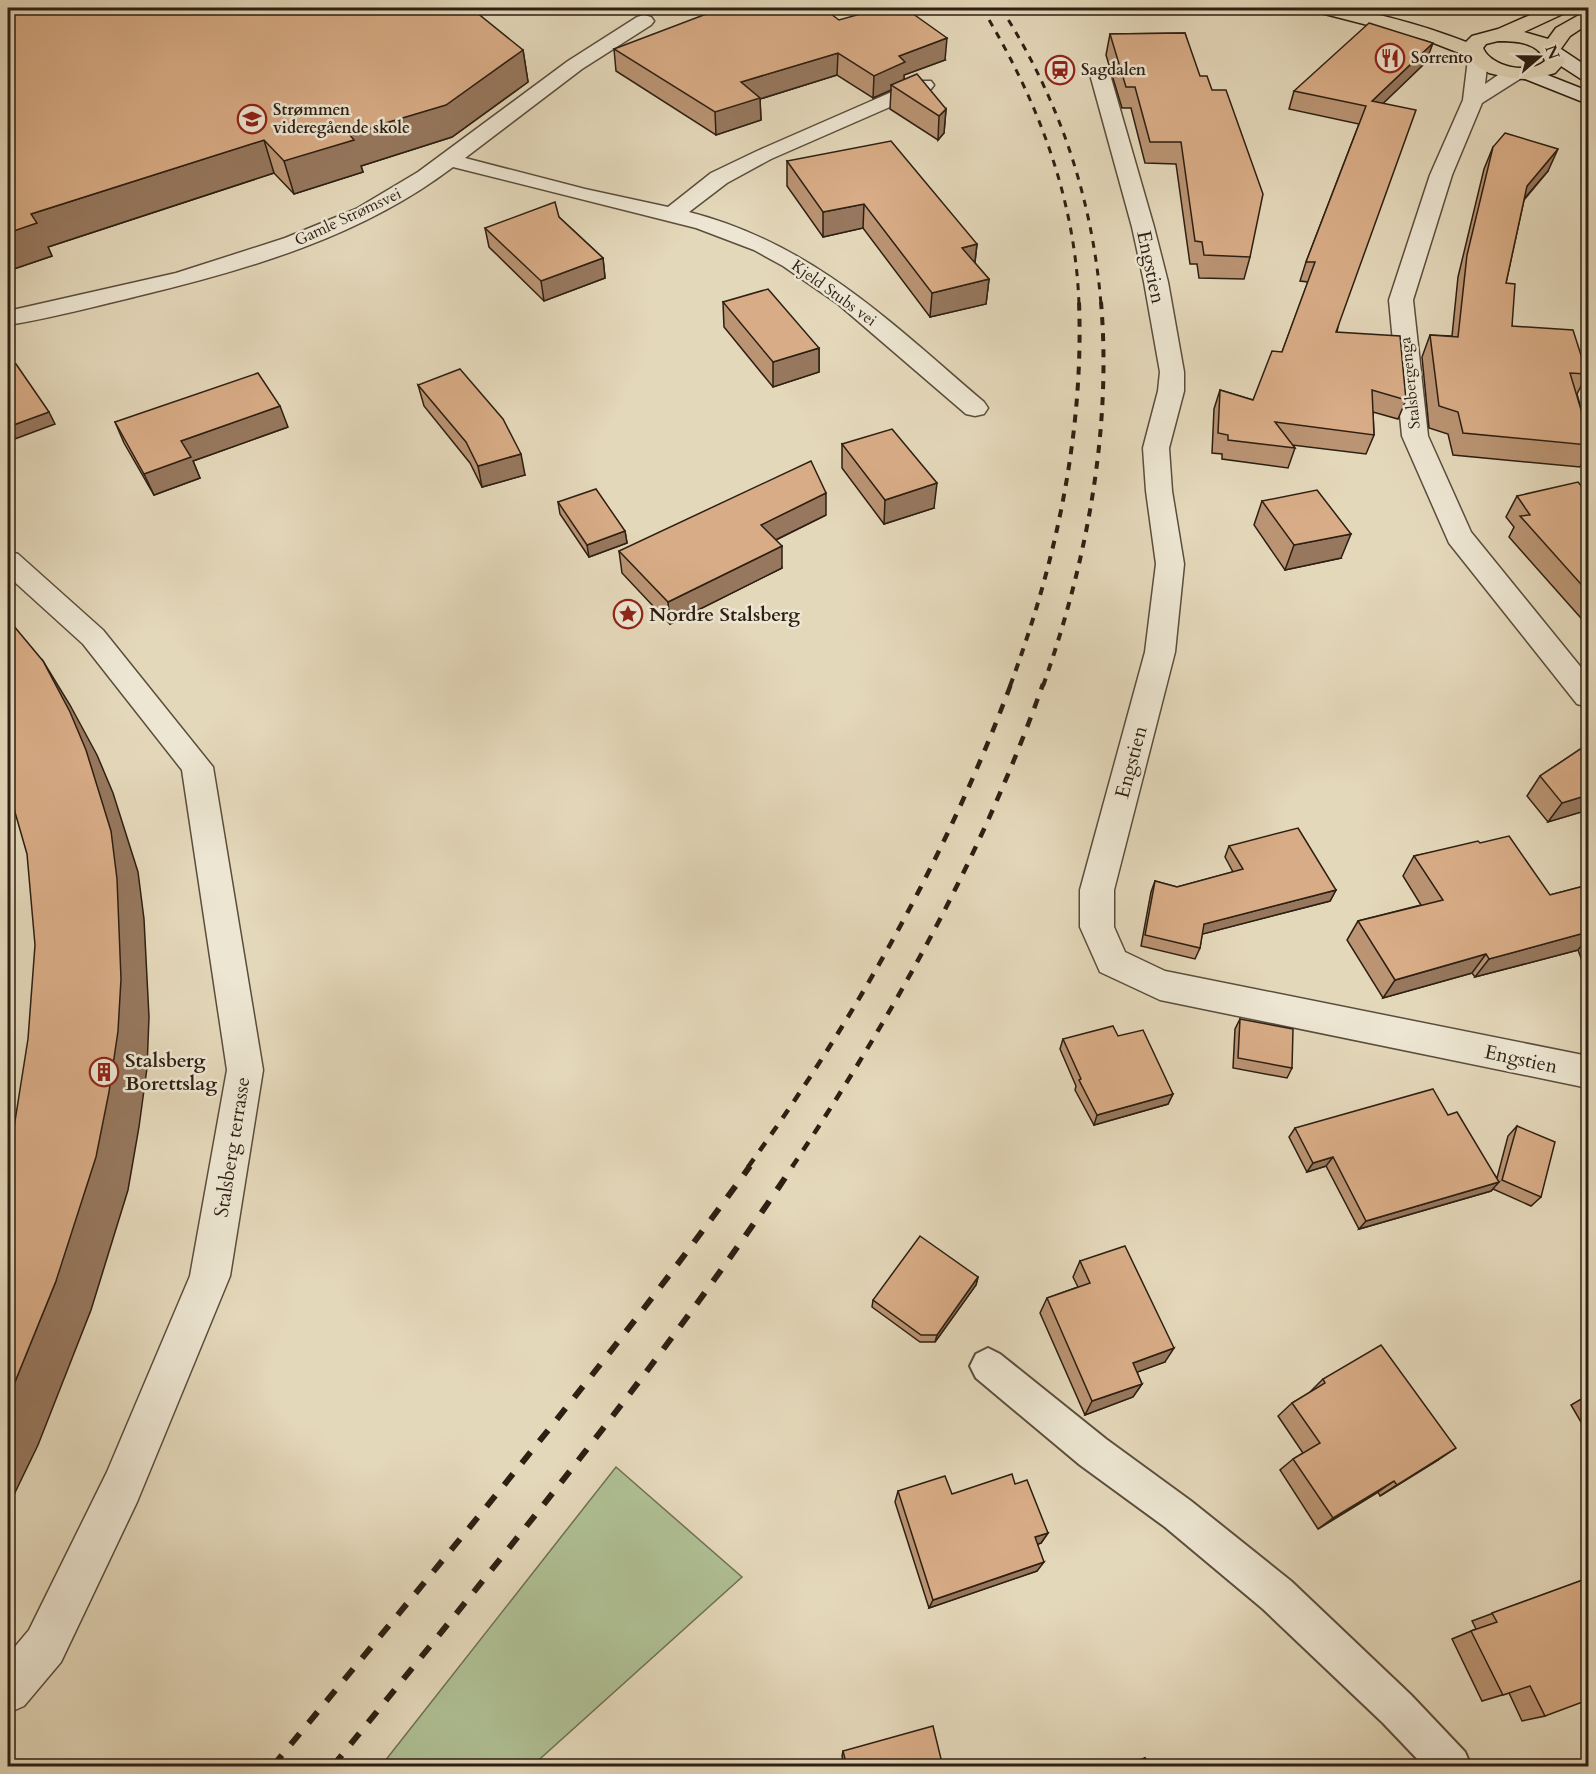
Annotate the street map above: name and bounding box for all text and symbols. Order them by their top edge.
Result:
north arrow [1509,27,1569,87]
restaurant icon: Sorrento [1374,42,1406,74]
text: N [1539,42,1565,63]
place label: Sorrento [1411,47,1473,69]
station icon: Sagdalen [1044,54,1076,86]
place label: Sagdalen [1081,59,1147,81]
place label: Strømmen videregående skole [273,99,410,139]
school or university icon: Strømmen videregående skole [236,103,268,135]
street label: Gamle Strømsvei [291,182,405,251]
street label: Engstien [1130,228,1172,307]
street label: Kjeld Stubs vei [787,255,882,332]
street label: Stalsbergenga [1394,336,1426,430]
place icon: Nordre Stalsberg [612,598,644,630]
place label: Nordre Stalsberg [649,601,800,628]
street label: Engstien [1108,722,1154,801]
street label: Engstien [1482,1038,1561,1080]
place label: Stalsberg Borettslag [125,1047,217,1097]
building icon: Stalsberg Borettslag [88,1056,120,1088]
street label: Stalsberg terrasse [208,1075,256,1219]

